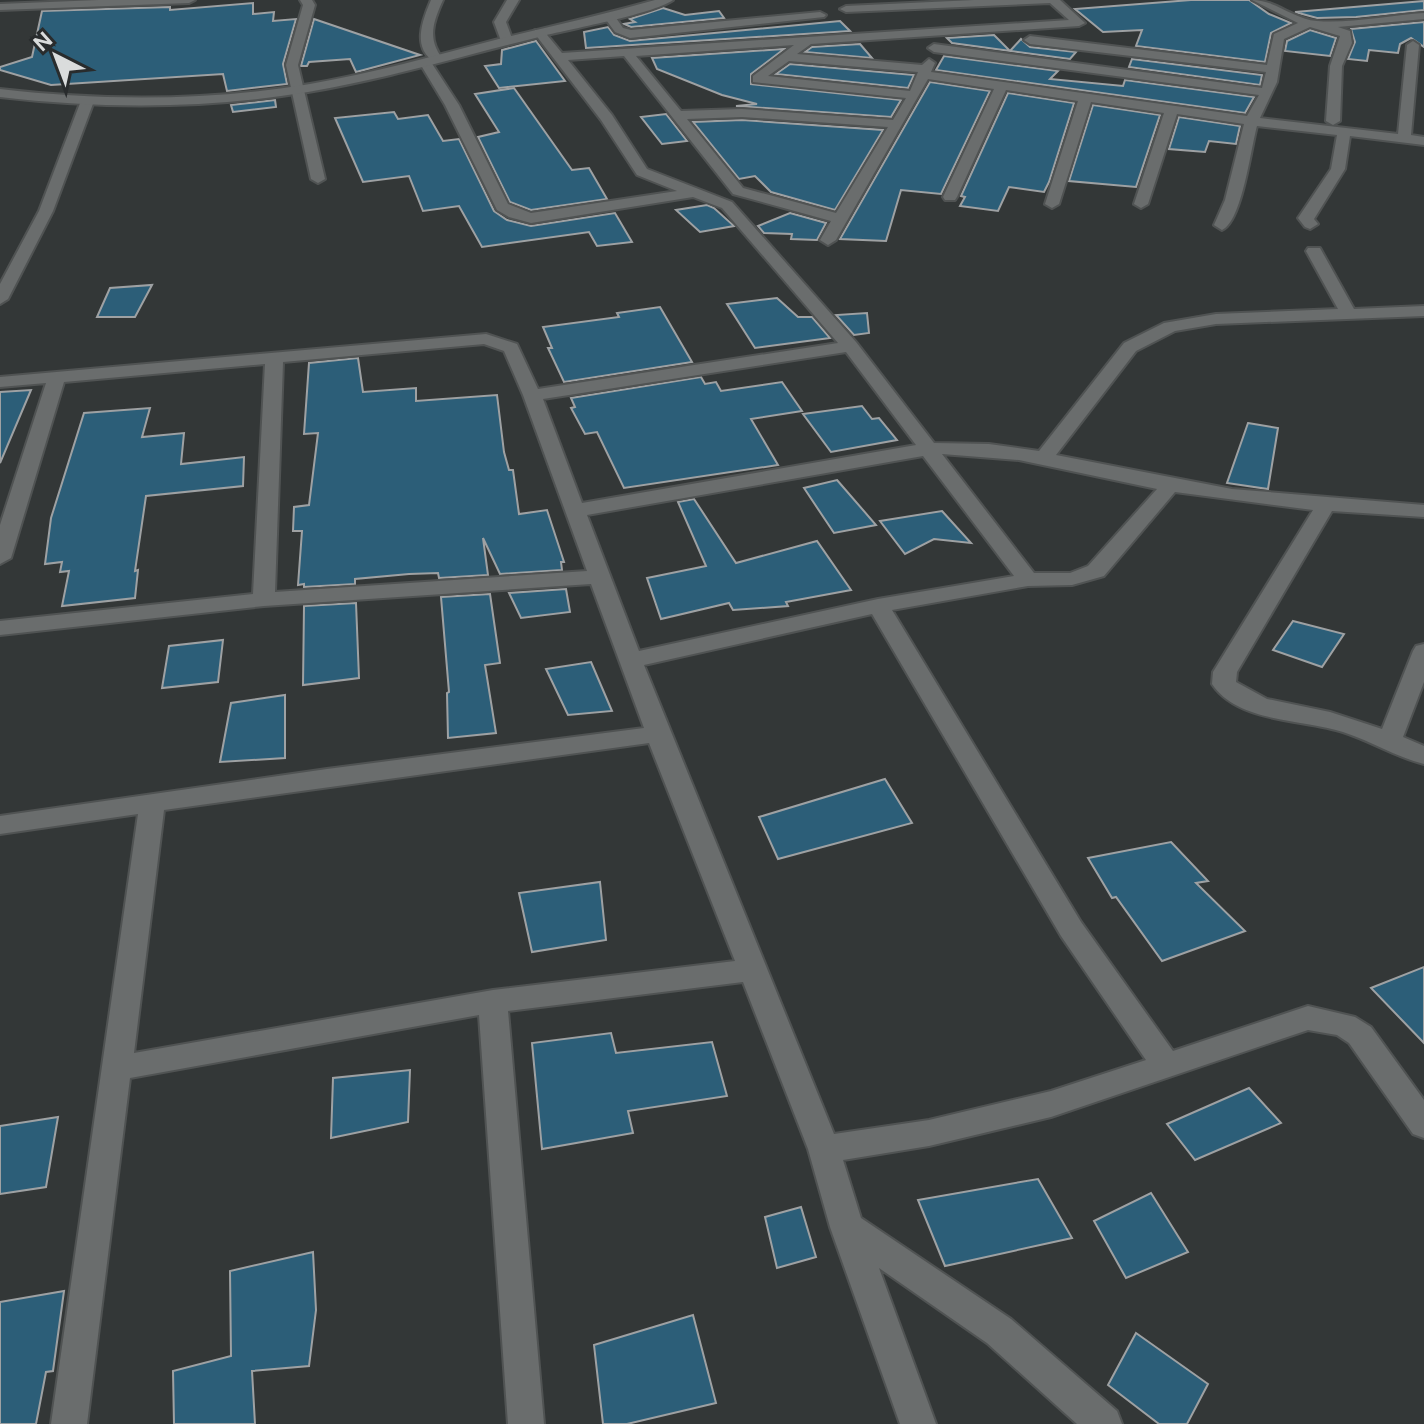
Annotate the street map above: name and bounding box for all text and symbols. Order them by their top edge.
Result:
north arrow [16,16,96,96]
text: N [27,25,59,58]

